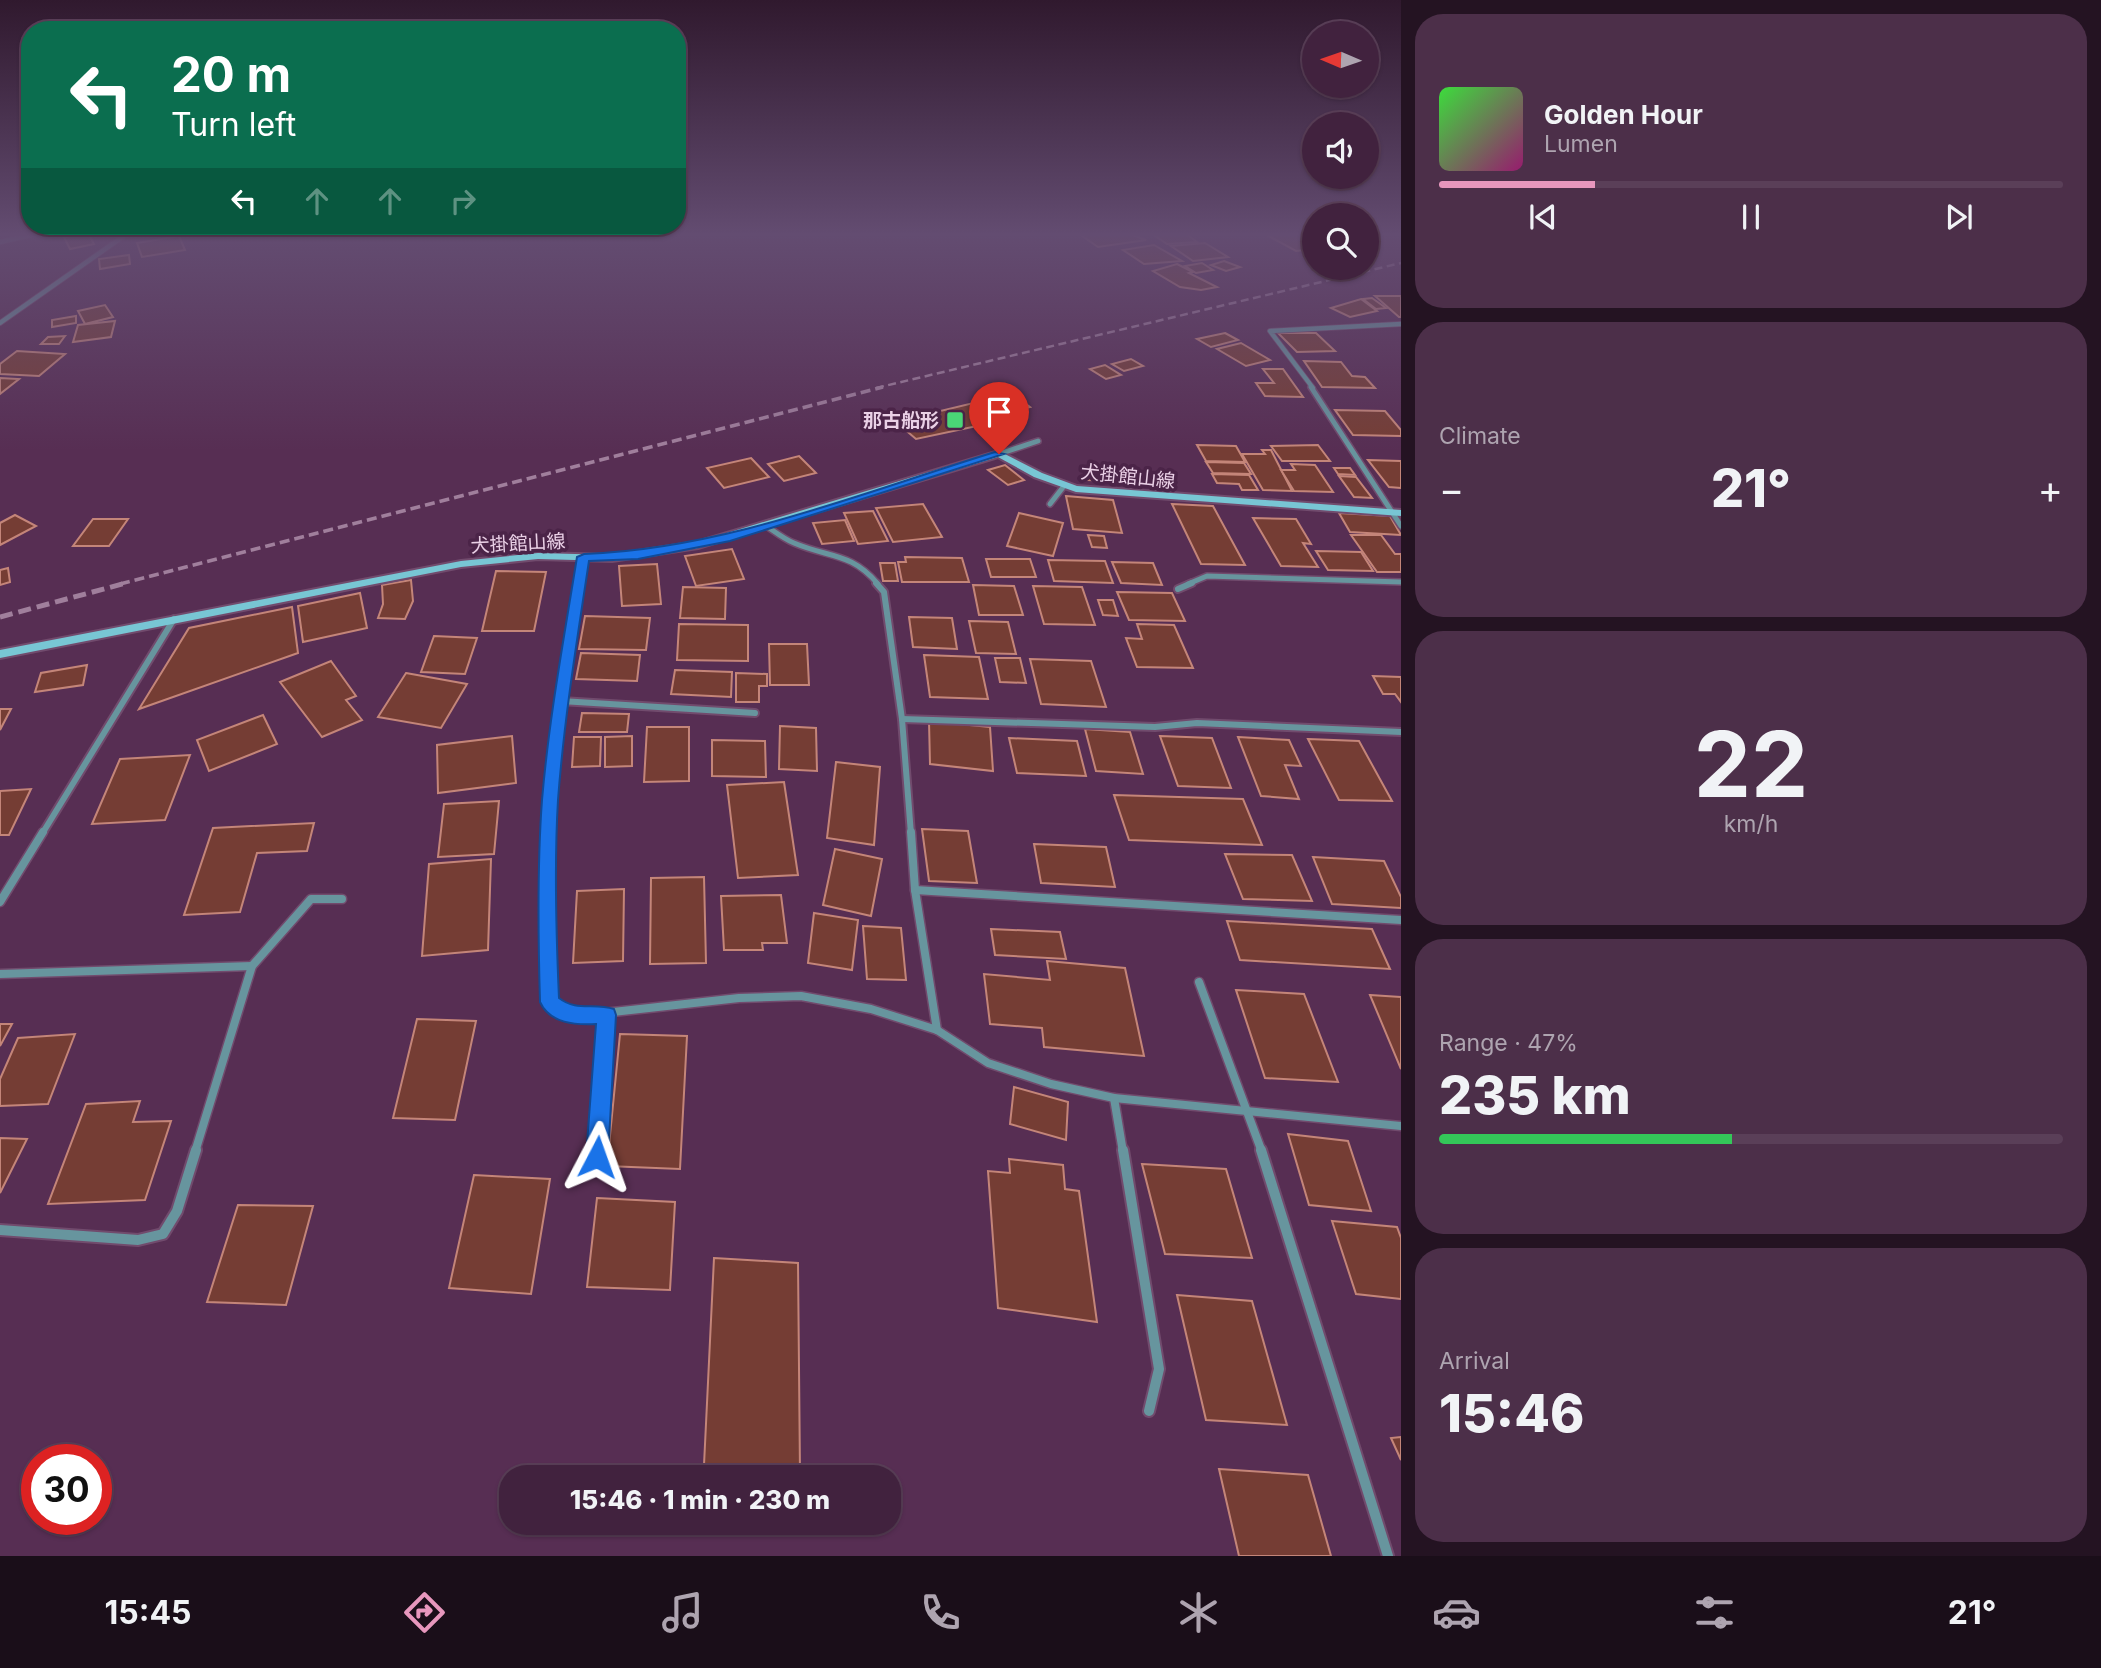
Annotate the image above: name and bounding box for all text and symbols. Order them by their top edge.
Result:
north arrow [1302,21,1379,98]
map controls [1302,21,1379,280]
text: 20 m [171,45,291,104]
icon: left [56,49,147,140]
text: Golden Hour [1544,99,1703,130]
text: Turn left [171,105,296,144]
button: sound [1302,112,1379,189]
text: Lumen [1544,130,1618,158]
icon: left [225,182,263,220]
icon: ahead [298,182,336,220]
icon: ahead [371,182,409,220]
icon: right [444,182,482,220]
icon: previous [1524,198,1562,236]
icon: pause [1732,198,1770,236]
icon: next [1940,198,1978,236]
button: search [1302,203,1379,280]
pin [969,382,1029,454]
icon: arrive [980,393,1018,431]
place label: 那古船形 [863,409,939,432]
marker: 那古船形 [945,410,965,430]
text: Climate [1439,422,1521,450]
text: 21° [1711,457,1791,520]
street label: 犬掛館山線 [1079,460,1176,493]
text: − [1439,466,1464,512]
text: + [2038,466,2063,512]
street label: 犬掛館山線 [470,530,566,557]
text: 22 [1694,709,1808,819]
text: km/h [1724,810,1778,838]
text: Range · 47% [1439,1029,1578,1057]
text: 235 km [1439,1064,1631,1127]
position arrow [560,1120,634,1194]
text: Arrival [1439,1347,1510,1375]
text: 15:46 [1439,1382,1584,1445]
speed limit sign: 30 [21,1444,112,1535]
text: 15:46 · 1 min · 230 m [570,1484,830,1515]
icon: directions [400,1588,449,1637]
icon: music [658,1588,707,1637]
icon: phone [916,1588,965,1637]
icon: climate [1174,1588,1223,1637]
icon: car [1432,1588,1481,1637]
icon: filters [1690,1588,1739,1637]
text: 15:45 [104,1593,191,1632]
text: 21° [1948,1593,1996,1632]

